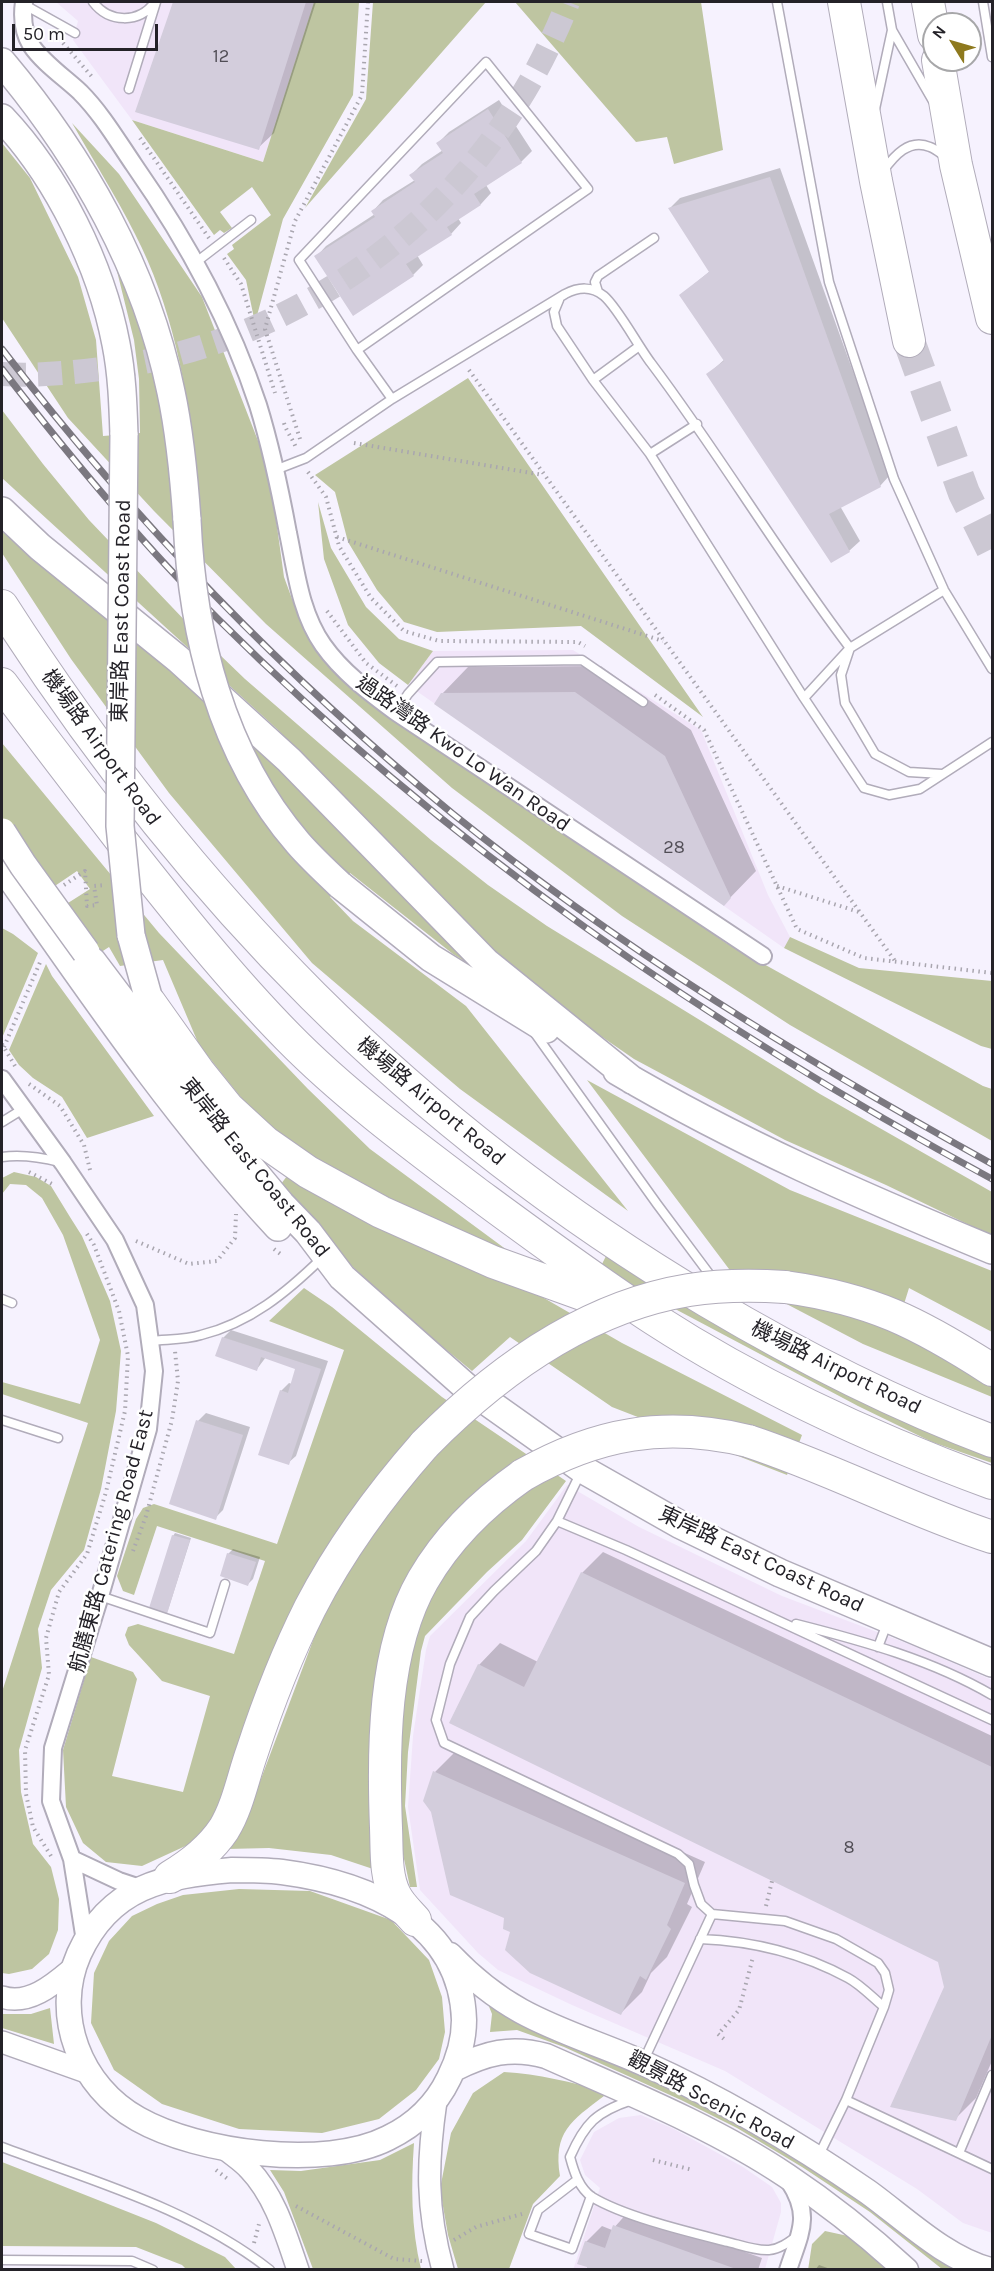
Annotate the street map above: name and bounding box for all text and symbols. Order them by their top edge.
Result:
scale bar [15,12,160,50]
north arrow [922,12,982,72]
text: N [928,22,950,42]
text: 50 m [23,23,65,45]
house number: 12 [213,46,229,68]
street label: 東岸路 East Coast Road [107,499,137,723]
street label: 機場路 Airport Road [36,665,166,831]
street label: 過路灣路 Kwo Lo Wan Road [351,670,575,838]
house number: 28 [663,837,685,859]
street label: 機場路 Airport Road [351,1032,511,1172]
street label: 東岸路 East Coast Road [175,1073,335,1263]
street label: 機場路 Airport Road [747,1316,925,1420]
street label: 航膳東路 Catering Road East [65,1407,159,1675]
street label: 東岸路 East Coast Road [654,1501,868,1619]
house number: 8 [843,1837,855,1859]
street label: 觀景路 Scenic Road [623,2046,799,2156]

